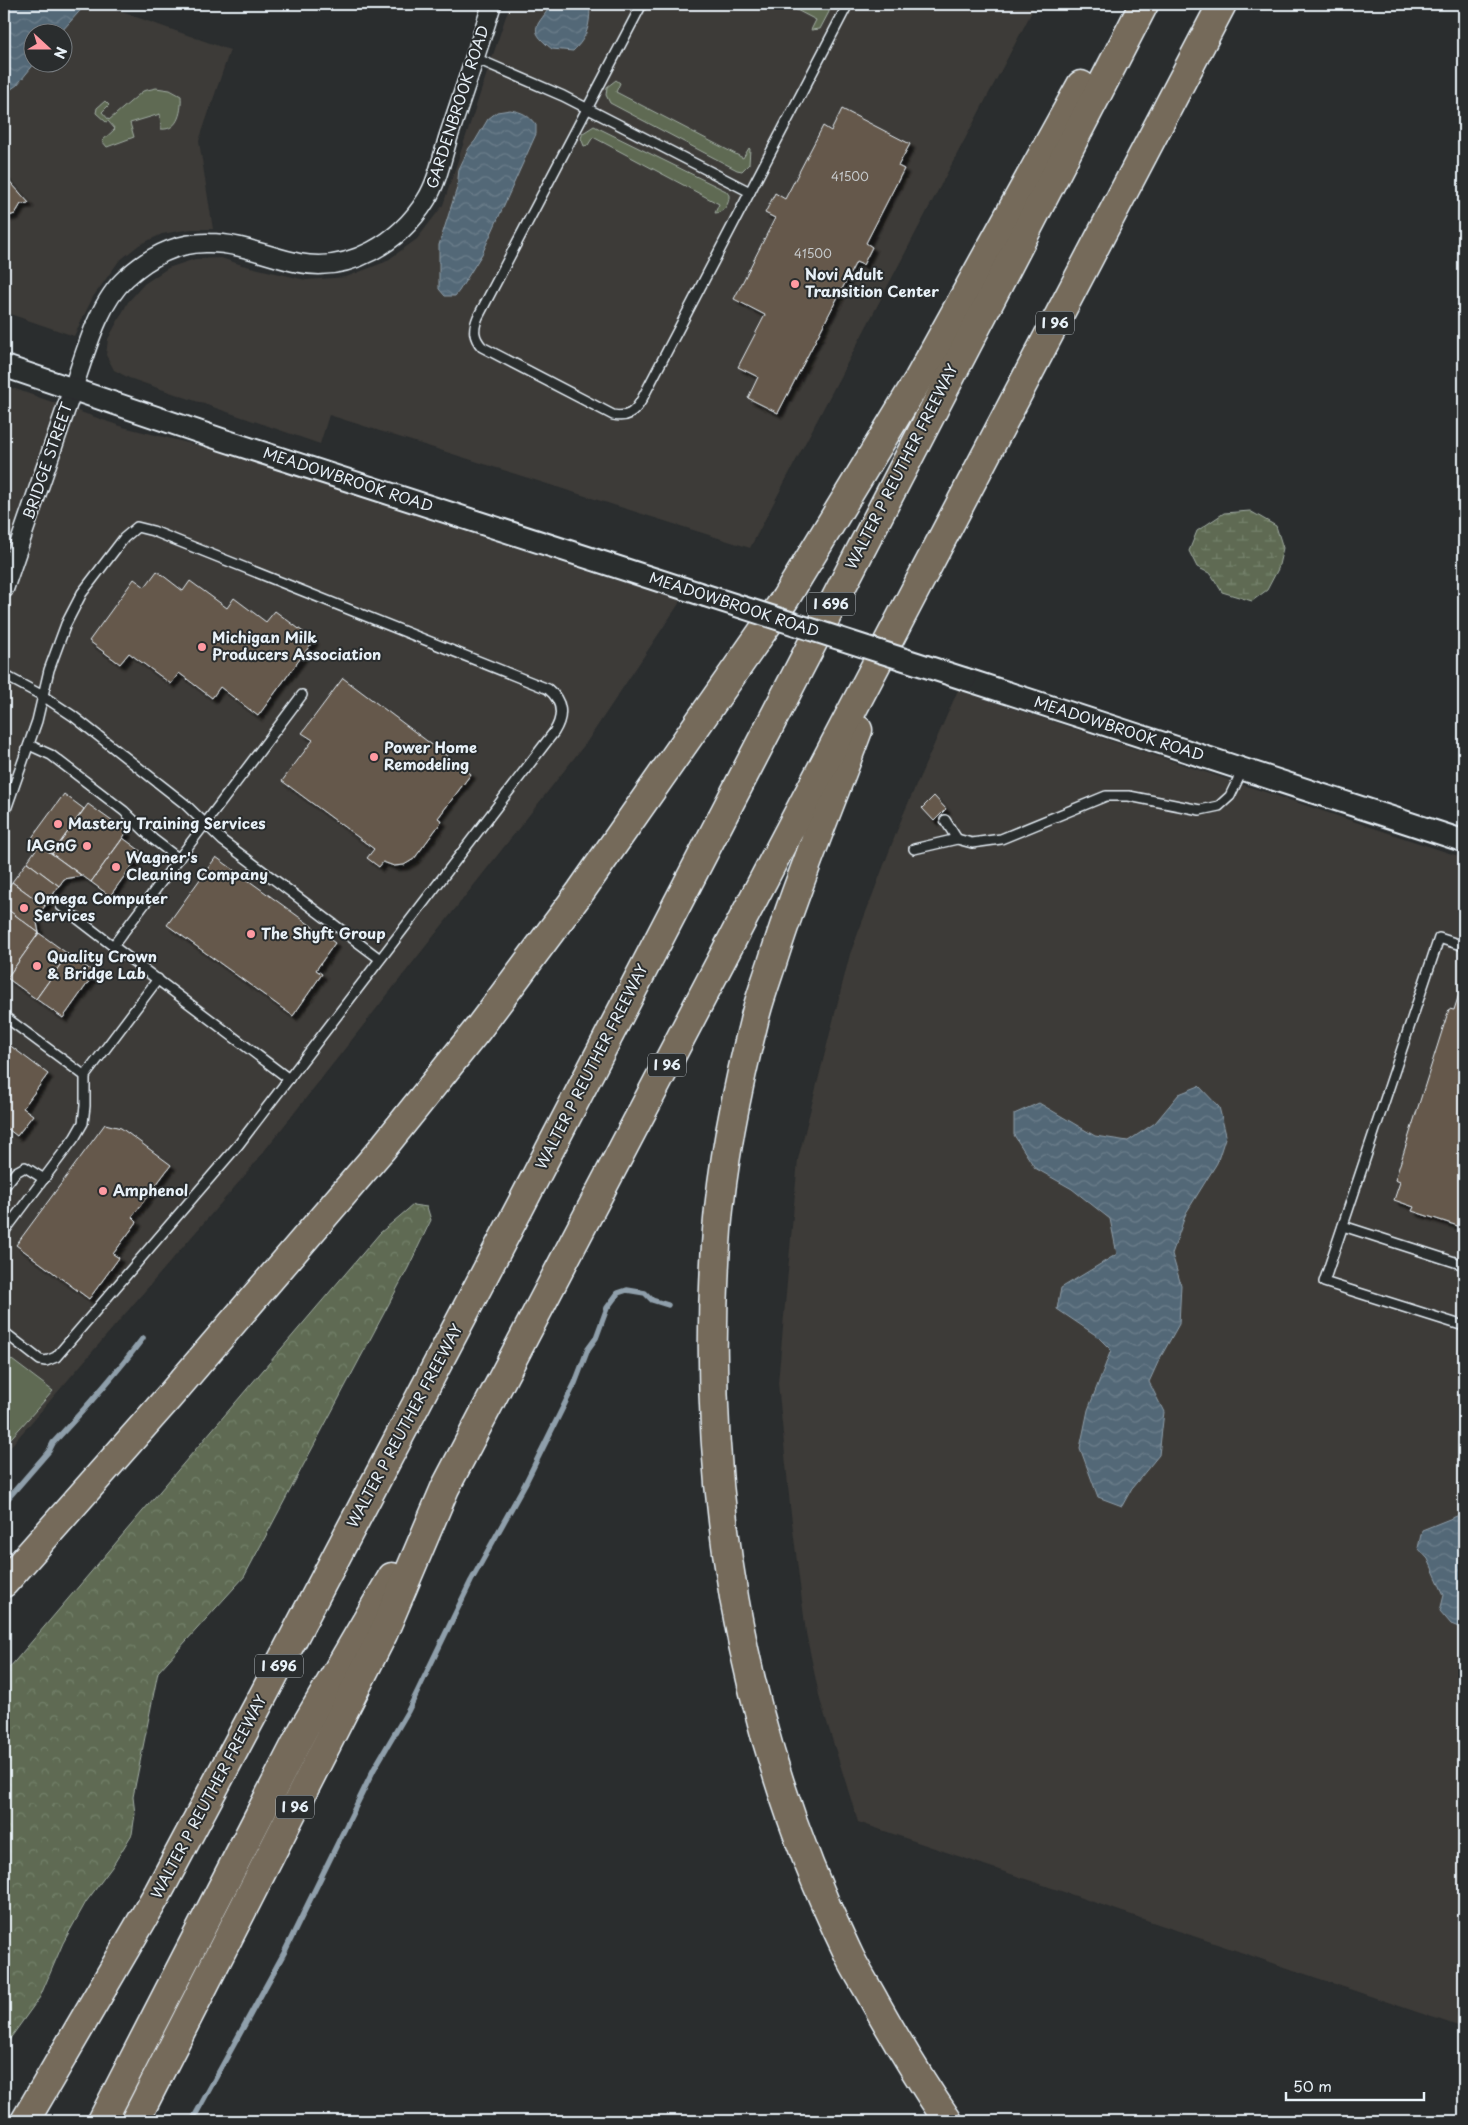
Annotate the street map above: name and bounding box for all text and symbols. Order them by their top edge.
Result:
north arrow [22,22,72,72]
street label: GARDENBROOK ROAD [419,22,494,191]
text: N [49,44,72,62]
house number: 41500 [831,167,869,185]
house number: 41500 [794,244,832,262]
place label: Novi Adult Transition Center [805,262,939,302]
marker: Novi Adult Transition Center [789,278,801,290]
road number: I 96 [1036,312,1074,334]
street label: WALTER P REUTHER FREEWAY [839,359,963,573]
street label: BRIDGE STREET [16,398,78,522]
street label: MEADOWBROOK ROAD [260,440,437,517]
street label: MEADOWBROOK ROAD [646,565,823,642]
road number: I 696 [807,592,855,616]
place label: Michigan Milk Producers Association [212,625,381,665]
marker: Michigan Milk Producers Association [196,641,208,653]
street label: MEADOWBROOK ROAD [1031,689,1208,766]
place label: Power Home Remodeling [384,735,477,775]
marker: Power Home Remodeling [368,751,380,763]
place label: Mastery Training Services [68,811,266,834]
marker: Mastery Training Services [52,818,64,830]
place label: IAGnG [27,833,77,856]
marker: IAGnG [81,840,93,852]
place label: Wagner's Cleaning Company [126,845,268,885]
marker: Wagner's Cleaning Company [110,861,122,873]
place label: Omega Computer Services [34,886,168,926]
marker: Omega Computer Services [18,902,30,914]
place label: The Shyft Group [261,921,386,944]
marker: The Shyft Group [245,928,257,940]
place label: Quality Crown & Bridge Lab [47,944,157,984]
street label: WALTER P REUTHER FREEWAY [529,959,653,1173]
marker: Quality Crown & Bridge Lab [31,960,43,972]
road number: I 96 [648,1054,686,1076]
place label: Amphenol [113,1178,188,1201]
marker: Amphenol [97,1185,109,1197]
street label: WALTER P REUTHER FREEWAY [340,1319,467,1531]
road number: I 696 [255,1654,303,1678]
street label: WALTER P REUTHER FREEWAY [144,1690,271,1902]
road number: I 96 [276,1795,314,1818]
scale bar [1286,2070,1423,2102]
text: 50 m [1293,2074,1332,2097]

